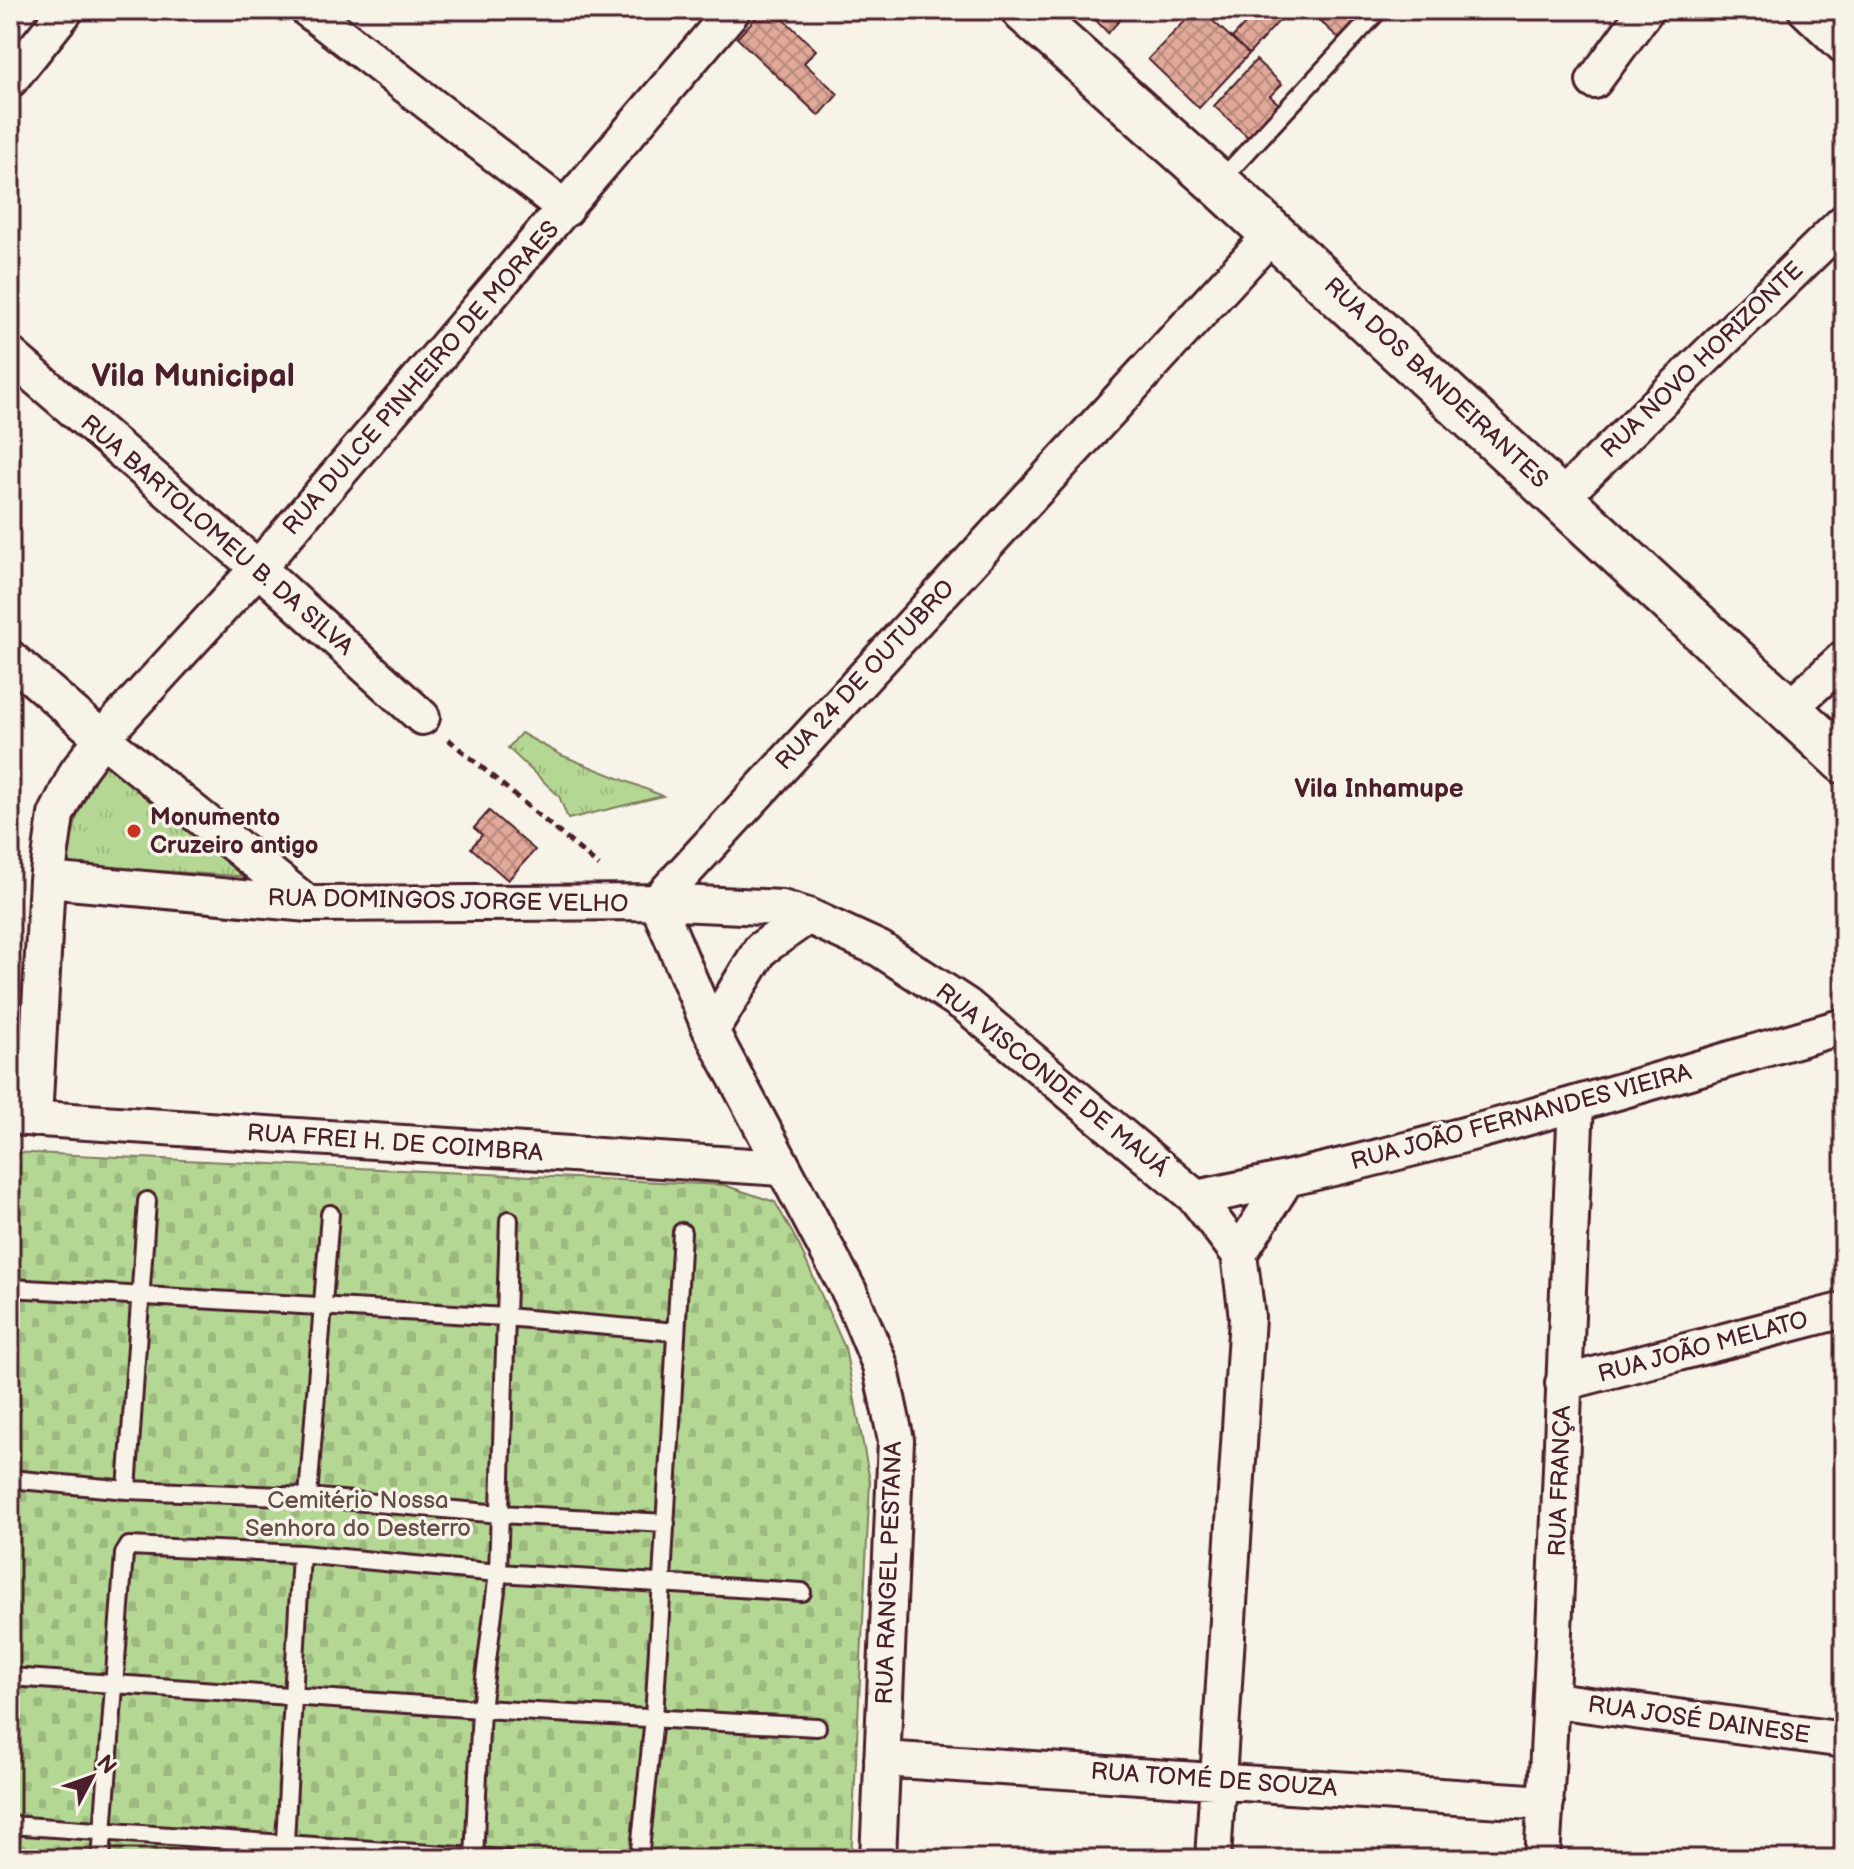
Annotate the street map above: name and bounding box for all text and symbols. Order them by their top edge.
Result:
street label: RUA DULCE PINHEIRO DE MORAES [277,215,565,541]
street label: RUA NOVO HORIZONTE [1595,256,1809,464]
street label: RUA DOS BANDEIRANTES [1318,271,1554,495]
district label: Vila Municipal [91,357,295,396]
street label: RUA BARTOLOMEU B. DA SILVA [75,409,360,662]
street label: RUA 24 DE OUTUBRO [769,574,961,776]
district label: Vila Inhamupe [1294,774,1464,805]
place label: Monumento Cruzeiro antigo [150,803,319,860]
marker: Monumento Cruzeiro antigo [125,822,143,840]
street label: RUA DOMINGOS JORGE VELHO [267,883,629,919]
street label: RUA VISCONDE DE MAUÁ [930,976,1175,1183]
street label: RUA JOÃO FERNANDES VIEIRA [1348,1057,1695,1176]
street label: RUA FREI H. DE COIMBRA [246,1118,544,1168]
street label: RUA JOÃO MELATO [1595,1305,1811,1389]
street label: RUA FRANÇA [1543,1405,1577,1557]
street label: RUA RANGEL PESTANA [870,1441,908,1705]
park label: Cemitério Nossa Senhora do Desterro [245,1486,471,1543]
street label: RUA JOSÉ DAINESE [1586,1689,1812,1750]
north arrow [52,1737,132,1817]
text: N [90,1750,122,1780]
street label: RUA TOMÉ DE SOUZA [1090,1756,1339,1803]

